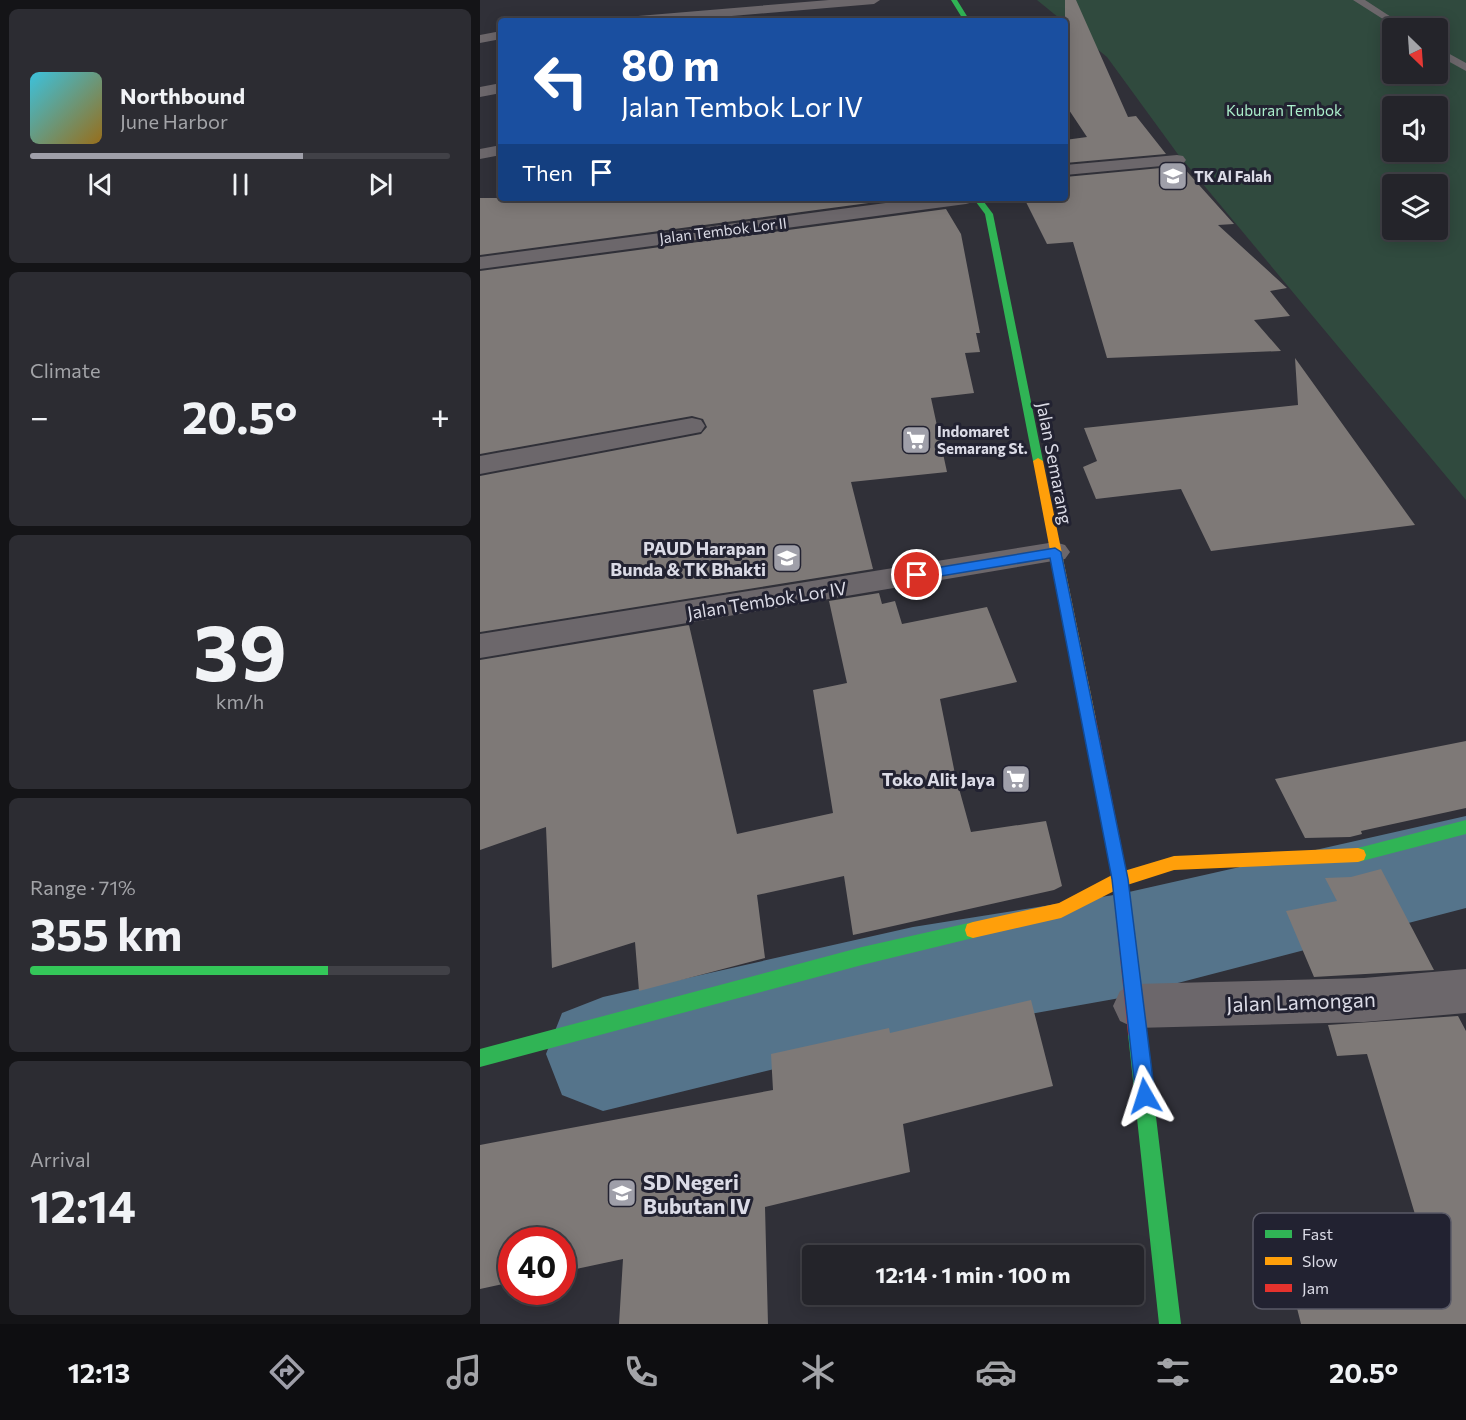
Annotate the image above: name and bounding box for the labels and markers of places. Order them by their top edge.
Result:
school or university icon: TK Al Falah [1157,160,1189,192]
place label: TK Al Falah [1194,167,1272,185]
place label: Indomaret Semarang St. [937,422,1028,457]
supermarket icon: Indomaret Semarang St. [900,424,932,456]
place label: PAUD Harapan Bunda & TK Bhakti [610,537,766,580]
school or university icon: PAUD Harapan Bunda & TK Bhakti [771,542,803,574]
pin [891,549,942,600]
supermarket icon: Toko Alit Jaya [1000,763,1032,795]
place label: Toko Alit Jaya [882,768,995,790]
place label: SD Negeri Bubutan IV [643,1169,751,1218]
school or university icon: SD Negeri Bubutan IV [606,1177,638,1209]

